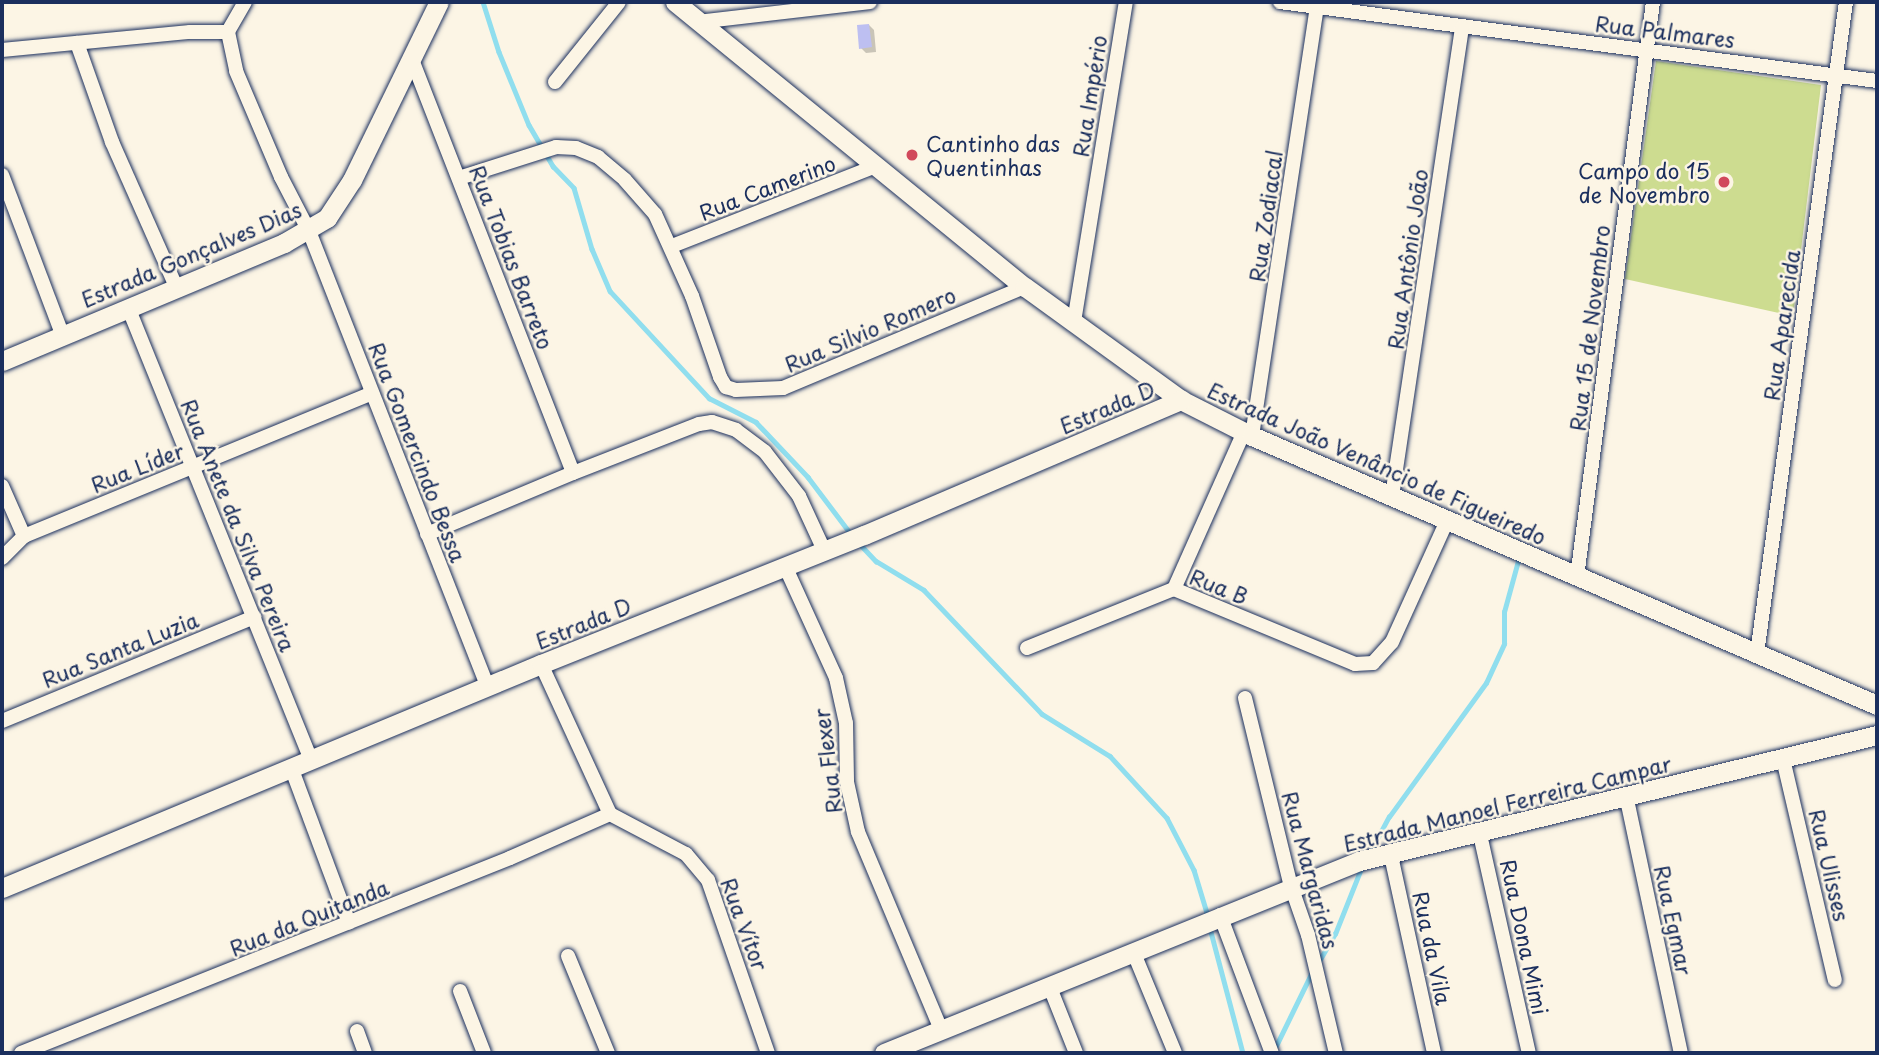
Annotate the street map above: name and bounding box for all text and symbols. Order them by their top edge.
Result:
street label: Rua Palmares [1594,10,1736,52]
street label: Rua Império [1067,33,1111,159]
place label: Cantinho das Quentinhas [926,130,1061,180]
marker: Cantinho das Quentinhas [904,147,920,163]
street label: Rua Camerino [695,149,839,225]
street label: Rua Zodiacal [1243,149,1287,283]
place label: Campo do 15 de Novembro [1578,157,1710,207]
street label: Rua Tobias Barreto [465,162,559,352]
street label: Rua Antônio João [1382,167,1432,351]
marker: Campo do 15 de Novembro [1716,174,1732,190]
street label: Estrada Gonçalves Dias [76,196,306,312]
street label: Rua 15 de Novembro [1564,223,1614,433]
street label: Rua Aparecida [1758,247,1804,403]
street label: Rua Silvio Romero [780,281,960,377]
street label: Rua Gomercindo Bessa [364,338,472,566]
street label: Estrada D [1055,375,1159,439]
street label: Estrada João Venâncio de Figueiredo [1202,376,1552,550]
street label: Rua Anete da Silva Pereira [176,393,302,657]
street label: Rua Líder [87,437,187,497]
street label: Rua B [1186,563,1252,609]
street label: Estrada D [531,592,635,654]
street label: Rua Santa Luzia [38,606,202,692]
street label: Rua Flexer [808,706,846,816]
street label: Estrada Manoel Ferreira Campar [1340,750,1674,856]
street label: Rua Margaridas [1278,788,1344,952]
street label: Rua Ulisses [1805,806,1855,924]
street label: Rua Dona Mimi [1496,856,1554,1018]
street label: Rua Egmar [1650,863,1698,977]
street label: Rua da Quitanda [224,873,394,961]
street label: Rua Vítor [716,874,774,974]
street label: Rua da Vila [1408,888,1458,1008]

